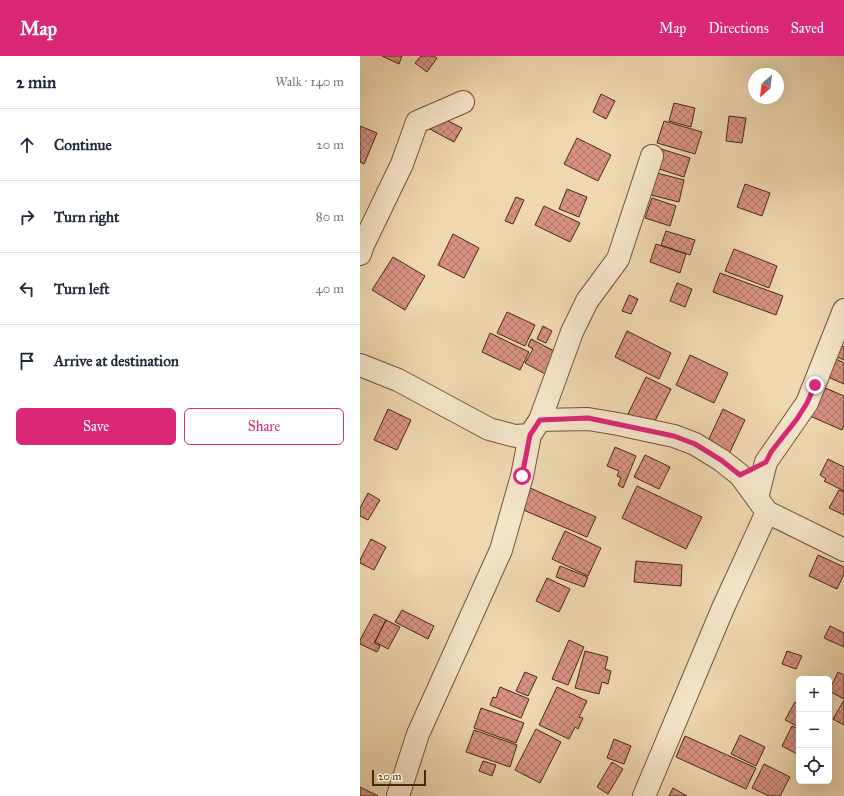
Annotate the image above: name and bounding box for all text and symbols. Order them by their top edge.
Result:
text: Map [20,17,57,40]
text: Map [659,20,686,37]
text: Directions [708,20,769,37]
text: Saved [791,20,824,37]
north arrow [748,68,784,104]
text: 2 min [16,72,56,93]
text: Walk · 140 m [275,74,344,90]
icon: ahead [16,134,38,156]
text: Continue [54,136,112,154]
text: 20 m [316,137,344,153]
icon: right [16,206,38,228]
text: Turn right [54,208,119,226]
text: 80 m [316,209,344,225]
icon: left [16,278,38,300]
text: Turn left [54,280,110,298]
text: 40 m [315,281,344,297]
icon: arrive [16,350,38,372]
text: Arrive at destination [54,352,179,370]
route end [806,376,824,394]
button: Save [16,408,176,445]
button: Share [184,408,344,445]
route start [513,467,531,485]
map controls [796,676,832,784]
button: + [796,676,832,712]
button: − [796,712,832,748]
button: locate [796,748,832,784]
scale bar [372,768,426,787]
text: 20 m [378,770,401,783]

